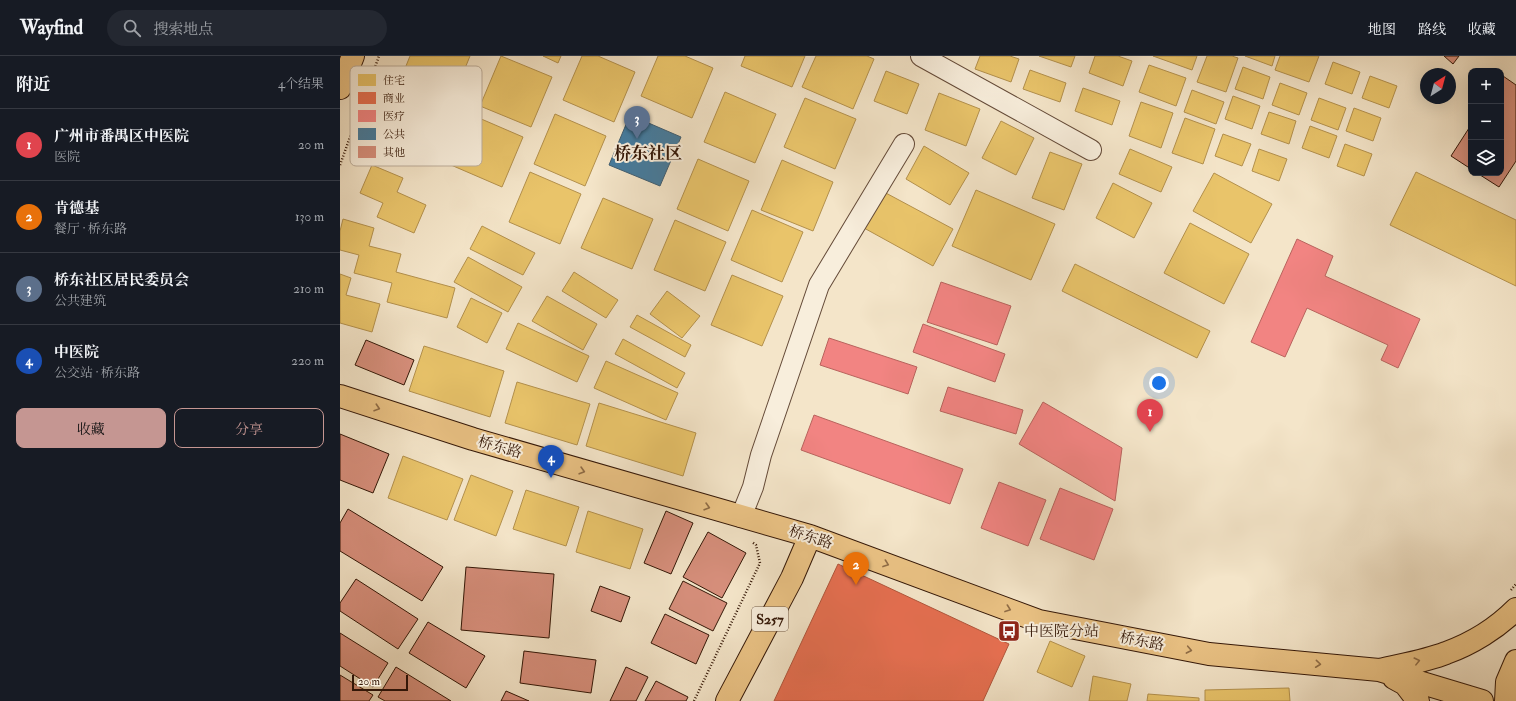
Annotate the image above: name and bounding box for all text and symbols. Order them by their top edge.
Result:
search box [107,10,387,46]
text: Wayfind [20,16,83,40]
icon: search [121,17,143,39]
text: 搜索地点 [153,20,213,39]
text: 地图 [1368,21,1396,38]
text: 路线 [1418,21,1446,38]
text: 收藏 [1468,21,1496,38]
legend [350,66,482,166]
north arrow [1420,68,1456,104]
map controls [1468,68,1504,176]
button: + [1468,68,1504,104]
text: 附近 [16,74,50,95]
text: 住宅 [383,74,405,87]
text: 4个结果 [278,76,324,92]
text: 商业 [383,92,405,105]
button: − [1468,104,1504,140]
pin: 3 [624,106,650,139]
text: 医疗 [383,110,405,123]
text: 广州市番禺区中医院 [54,127,189,146]
text: 公共 [383,128,405,141]
text: 1 [27,137,31,153]
text: 20 m [298,137,324,153]
button: layers [1468,140,1504,176]
district label: 桥东社区 [614,143,682,164]
text: 其他 [383,146,405,159]
text: 医院 [54,149,80,165]
text: 肯德基 [54,199,99,218]
text: 2 [26,209,32,225]
text: 130 m [295,209,324,225]
text: 餐厅 · 桥东路 [54,221,127,237]
text: 桥东社区居民委员会 [54,271,189,290]
text: 3 [27,281,32,297]
text: 210 m [293,281,324,297]
text: 公共建筑 [54,293,106,309]
text: 中医院 [54,343,99,362]
text: 4 [25,353,33,369]
text: 220 m [291,353,324,369]
text: 公交站 · 桥东路 [54,365,140,381]
your location [1149,373,1169,393]
pin: 1 [1137,399,1163,432]
one-way arrow [373,404,380,412]
button: 收藏 [16,408,166,448]
button: 分享 [174,408,324,448]
street label: 桥东路 [476,432,524,463]
pin: 4 [538,445,564,478]
one-way arrow [578,466,585,475]
one-way arrow [703,502,710,511]
street label: 桥东路 [787,521,835,553]
pin: 2 [843,552,869,585]
one-way arrow [883,559,890,567]
one-way arrow [1005,605,1012,613]
road number: S257 [752,607,788,631]
bus stop icon: 中医院分站 [996,618,1022,644]
place label: 中医院分站 [1024,622,1099,641]
street label: 桥东路 [1118,628,1166,655]
one-way arrow [1186,645,1192,654]
one-way arrow [1414,657,1420,665]
one-way arrow [1315,660,1322,669]
scale bar [352,673,408,692]
text: 20 m [358,675,380,688]

